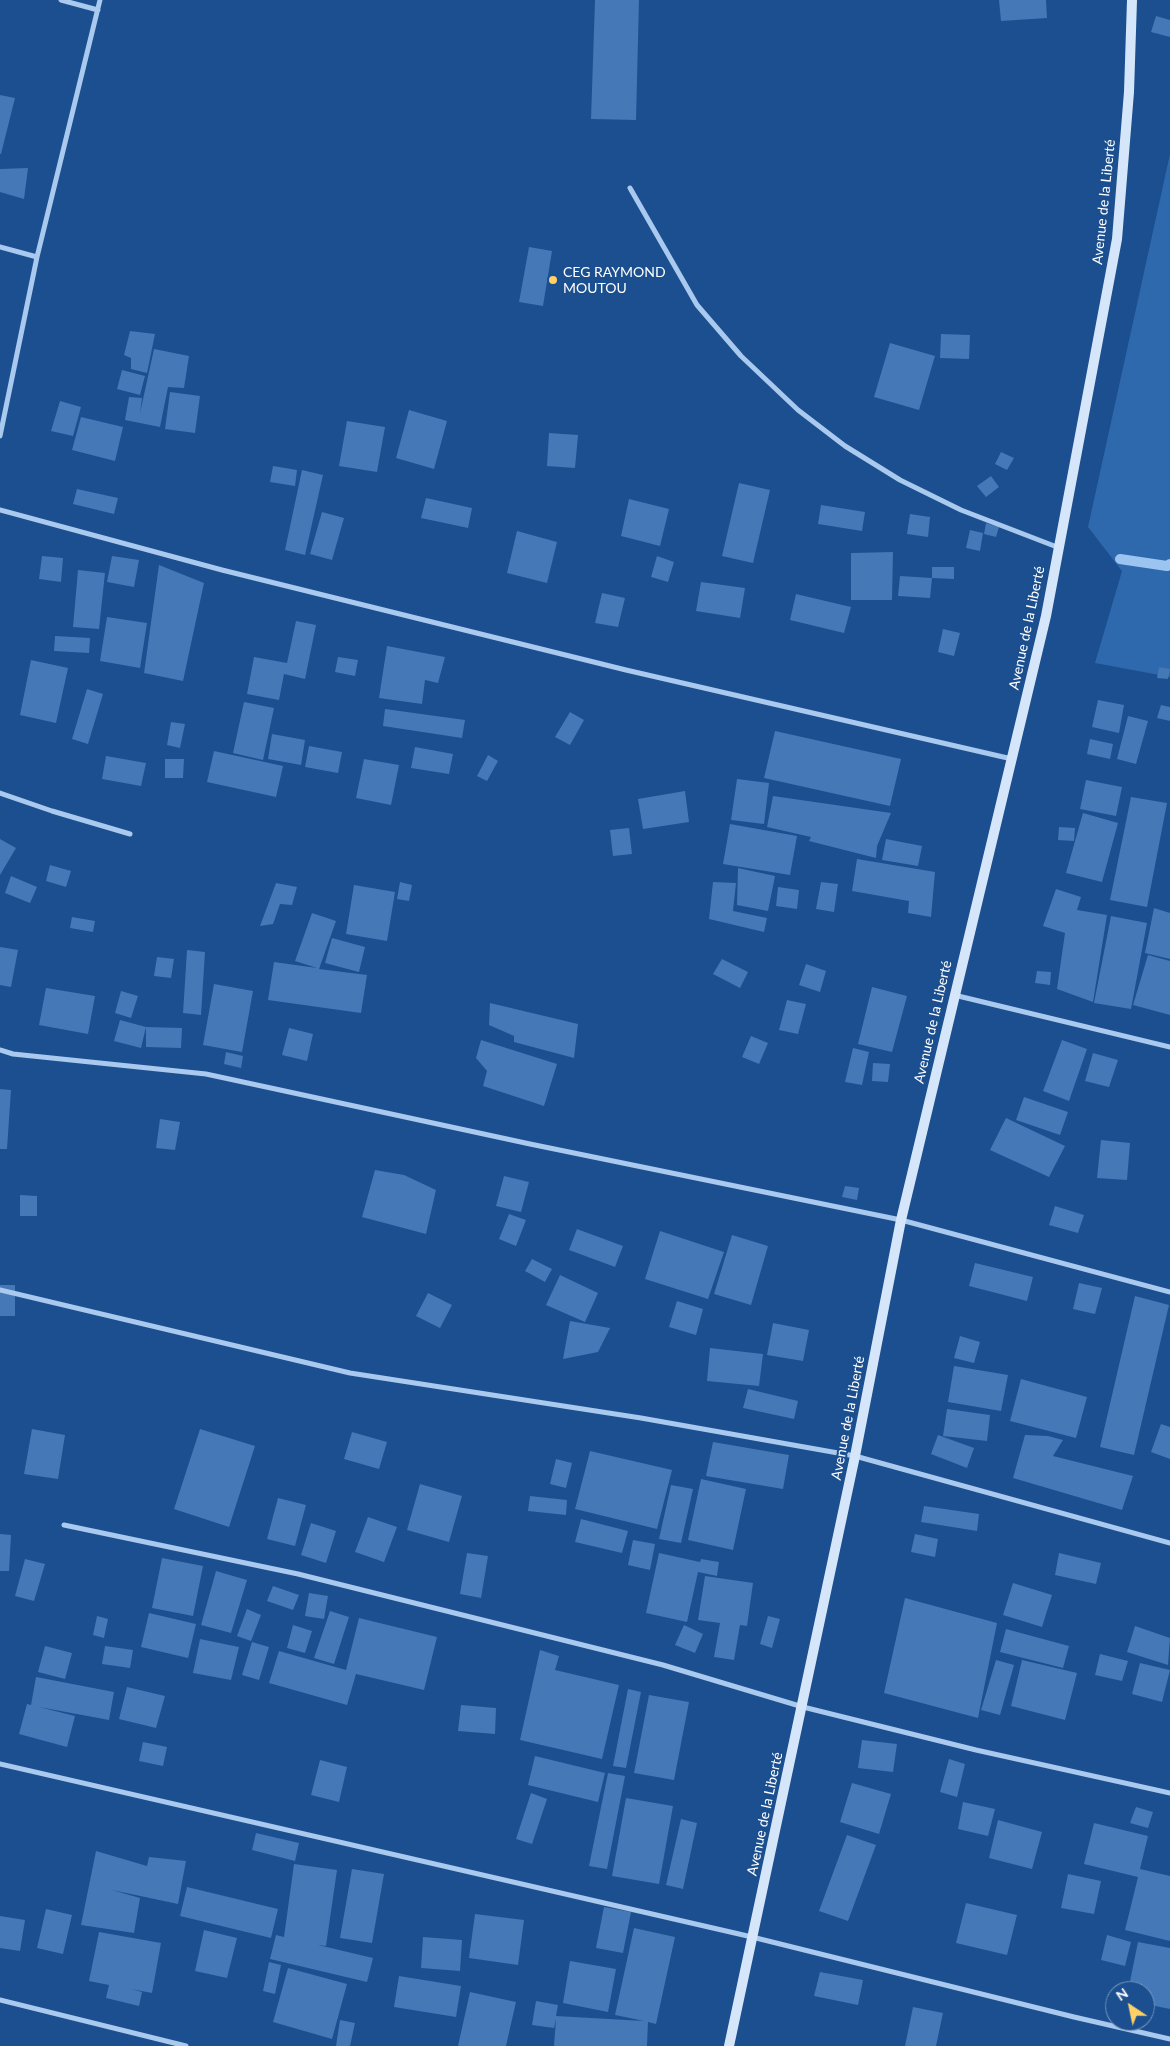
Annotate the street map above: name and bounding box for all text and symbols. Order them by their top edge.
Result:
street label: Avenue de la Liberté [1089,139,1119,265]
place label: CEG RAYMOND MOUTOU [563,264,666,296]
marker: CEG RAYMOND MOUTOU [547,274,559,286]
street label: Avenue de la Liberté [1006,565,1048,691]
street label: Avenue de la Liberté [911,959,955,1085]
street label: Avenue de la Liberté [828,1355,868,1481]
street label: Avenue de la Liberté [744,1751,786,1877]
north arrow [1105,1981,1155,2031]
text: N [1113,1984,1131,2004]

